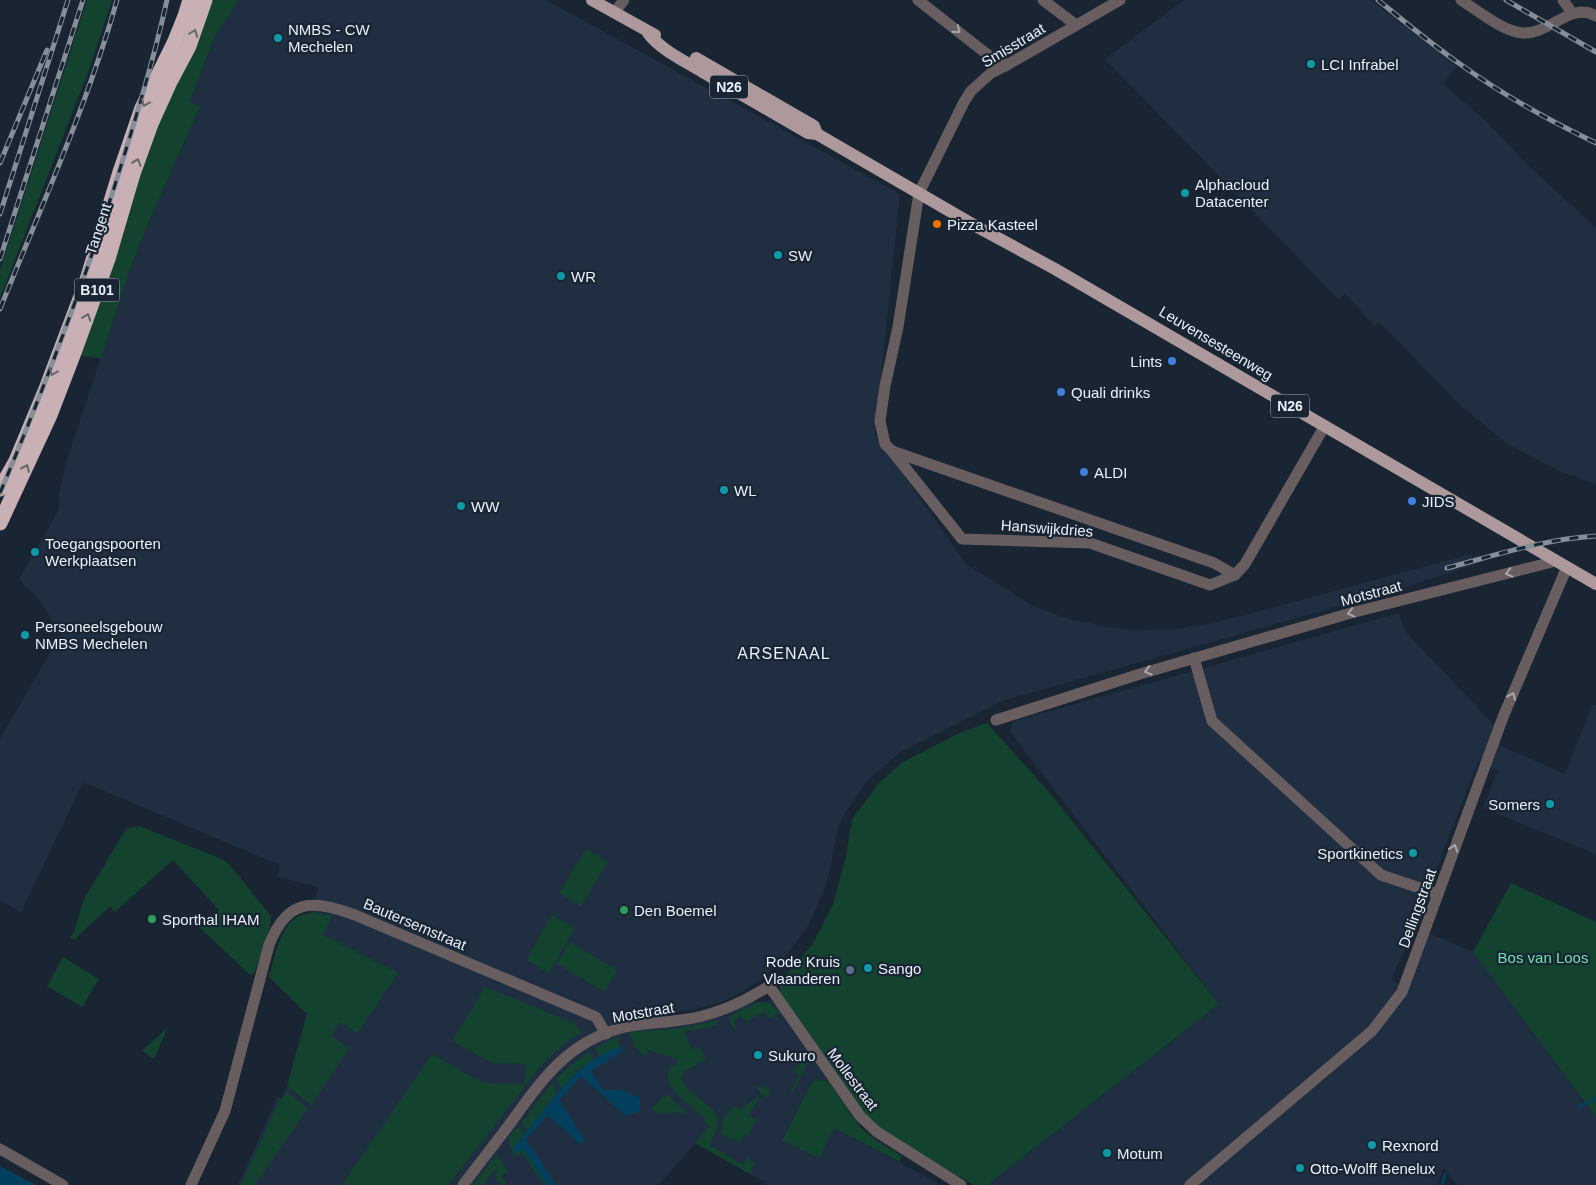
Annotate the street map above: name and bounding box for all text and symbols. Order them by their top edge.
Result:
street label: Smisstraat [978,19,1048,71]
place label: NMBS - CW Mechelen [288,21,371,55]
one-way arrow [951,24,960,32]
one-way arrow [187,29,198,38]
marker: NMBS - CW Mechelen [272,32,284,44]
place label: LCI Infrabel [1321,56,1399,73]
marker: LCI Infrabel [1305,58,1317,70]
road number: N26 [710,75,748,98]
one-way arrow [140,98,151,107]
one-way arrow [131,159,141,167]
place label: Alphacloud Datacenter [1195,176,1269,210]
marker: Alphacloud Datacenter [1179,187,1191,199]
street label: Tangent [82,200,115,257]
place label: Pizza Kasteel [947,216,1038,233]
marker: Pizza Kasteel [931,218,943,230]
place label: SW [788,247,813,264]
marker: SW [772,249,784,261]
place label: WR [571,268,596,285]
marker: WR [555,270,567,282]
road number: B101 [74,278,120,302]
street label: Leuvensesteenweg [1156,302,1276,384]
one-way arrow [81,313,91,322]
place label: Lints [1130,353,1162,370]
marker: Lints [1166,355,1178,367]
one-way arrow [49,368,59,376]
place label: Quali drinks [1071,384,1150,401]
marker: Quali drinks [1055,386,1067,398]
road number: N26 [1271,394,1309,418]
one-way arrow [20,464,31,473]
place label: ALDI [1094,464,1127,481]
marker: ALDI [1078,466,1090,478]
place label: WL [734,482,757,499]
marker: WL [718,484,730,496]
place label: JIDS [1422,493,1455,510]
marker: JIDS [1406,495,1418,507]
place label: WW [471,498,500,515]
marker: WW [455,500,467,512]
street label: Hanswijkdries [1000,516,1094,540]
place label: Toegangspoorten Werkplaatsen [45,535,161,569]
marker: Toegangspoorten Werkplaatsen [29,546,41,558]
one-way arrow [1504,567,1513,578]
street label: Motstraat [1339,576,1404,609]
one-way arrow [1347,607,1356,618]
place label: Personeelsgebouw NMBS Mechelen [35,618,163,652]
marker: Personeelsgebouw NMBS Mechelen [19,629,31,641]
district label: ARSENAAL [737,645,831,662]
one-way arrow [1144,666,1152,676]
one-way arrow [1505,692,1516,701]
place label: Somers [1488,796,1540,813]
marker: Somers [1544,798,1556,810]
one-way arrow [1448,844,1459,853]
place label: Sportkinetics [1317,845,1403,862]
marker: Sportkinetics [1407,847,1419,859]
street label: Dellingstraat [1395,865,1440,950]
street label: Bautersemstraat [361,895,470,954]
place label: Den Boemel [634,902,717,919]
marker: Den Boemel [618,904,630,916]
place label: Sporthal IHAM [162,911,260,928]
marker: Sporthal IHAM [146,913,158,925]
park label: Bos van Loos [1498,949,1588,966]
place label: Rode Kruis Vlaanderen [763,953,840,987]
place label: Sango [878,960,921,977]
marker: Sango [862,962,874,974]
marker: Rode Kruis Vlaanderen [844,964,856,976]
street label: Motstraat [611,998,676,1026]
street label: Mollestraat [824,1045,882,1114]
place label: Sukuro [768,1047,816,1064]
marker: Sukuro [752,1049,764,1061]
place label: Rexnord [1382,1137,1439,1154]
marker: Rexnord [1366,1139,1378,1151]
place label: Motum [1117,1145,1163,1162]
marker: Motum [1101,1147,1113,1159]
place label: Otto-Wolff Benelux [1310,1160,1436,1177]
marker: Otto-Wolff Benelux [1294,1162,1306,1174]

